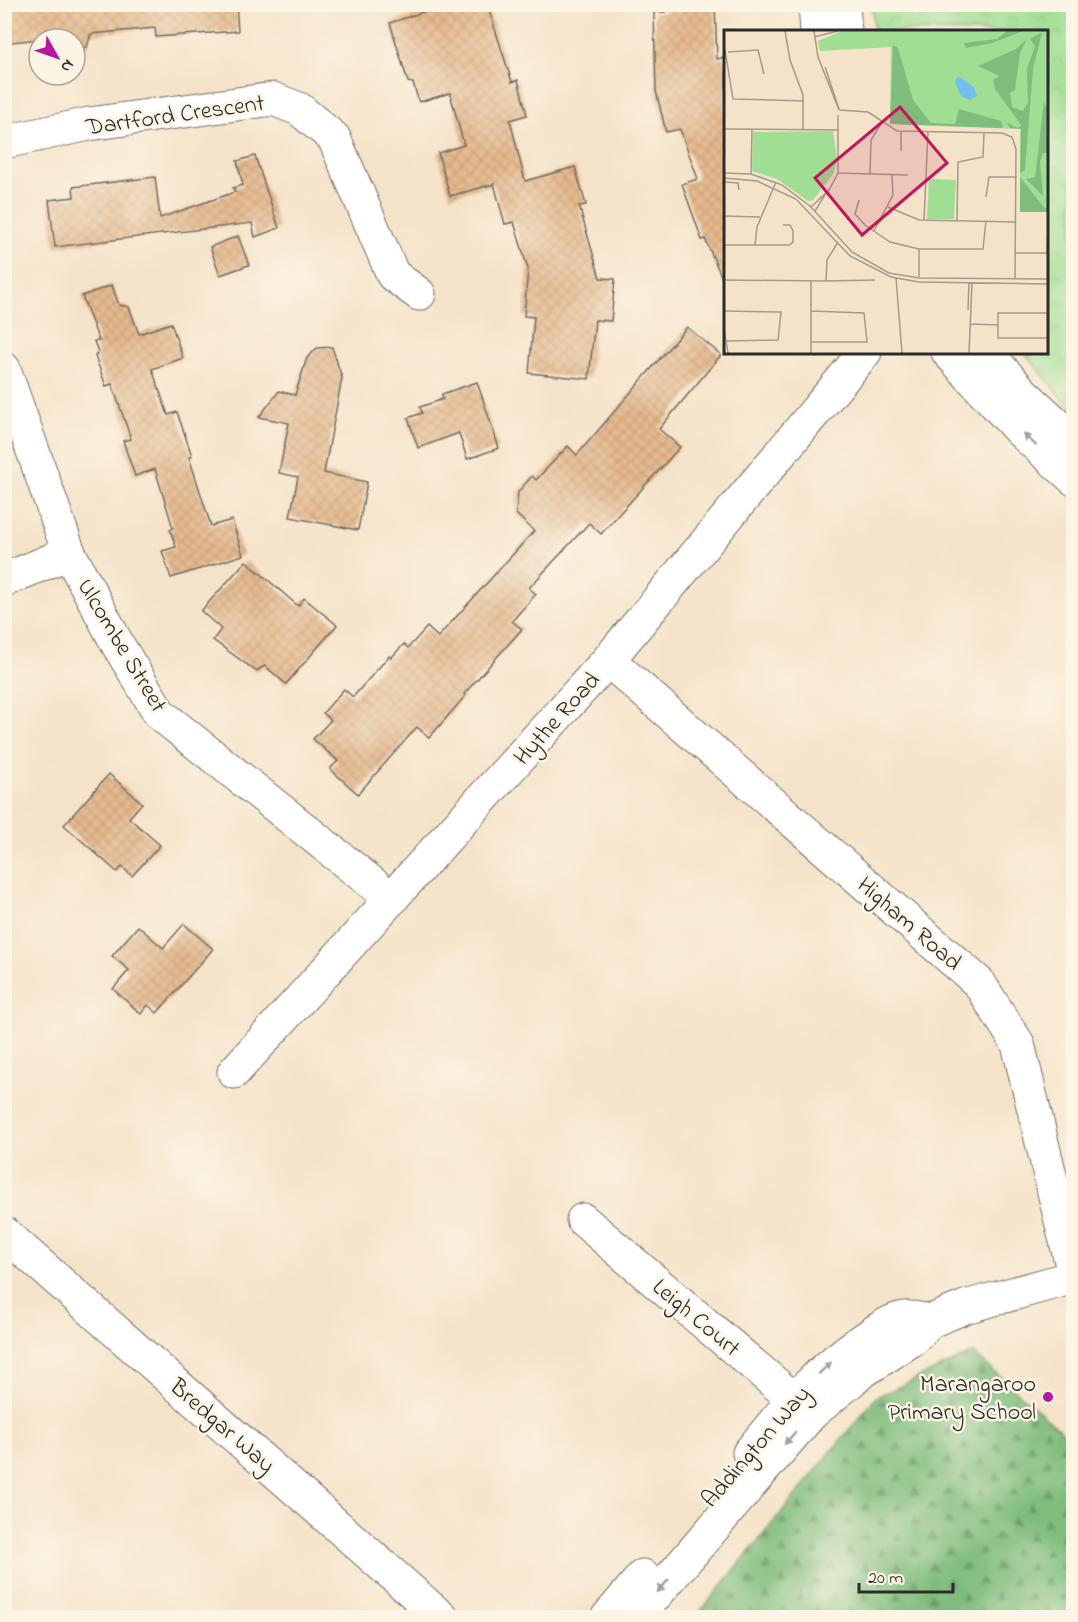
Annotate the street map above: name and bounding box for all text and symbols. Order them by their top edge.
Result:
north arrow [27,27,87,87]
inset map [724,30,1048,354]
text: N [54,54,80,77]
street label: Dartford Crescent [83,87,267,146]
one-way arrow [1022,433,1037,447]
street label: Ulcombe Street [67,573,175,720]
street label: Hythe Road [506,665,611,775]
street label: Higham Road [848,869,969,981]
street label: Leigh Court [644,1271,747,1366]
one-way arrow [817,1362,832,1375]
place label: Marangaroo Primary School [888,1368,1036,1432]
street label: Bredgar Way [159,1370,282,1483]
street label: Addington Way [694,1379,821,1517]
marker: Marangaroo Primary School [1041,1390,1055,1404]
one-way arrow [784,1430,797,1445]
scale bar [859,1556,954,1594]
text: 20 m [868,1566,903,1592]
one-way arrow [657,1578,670,1593]

